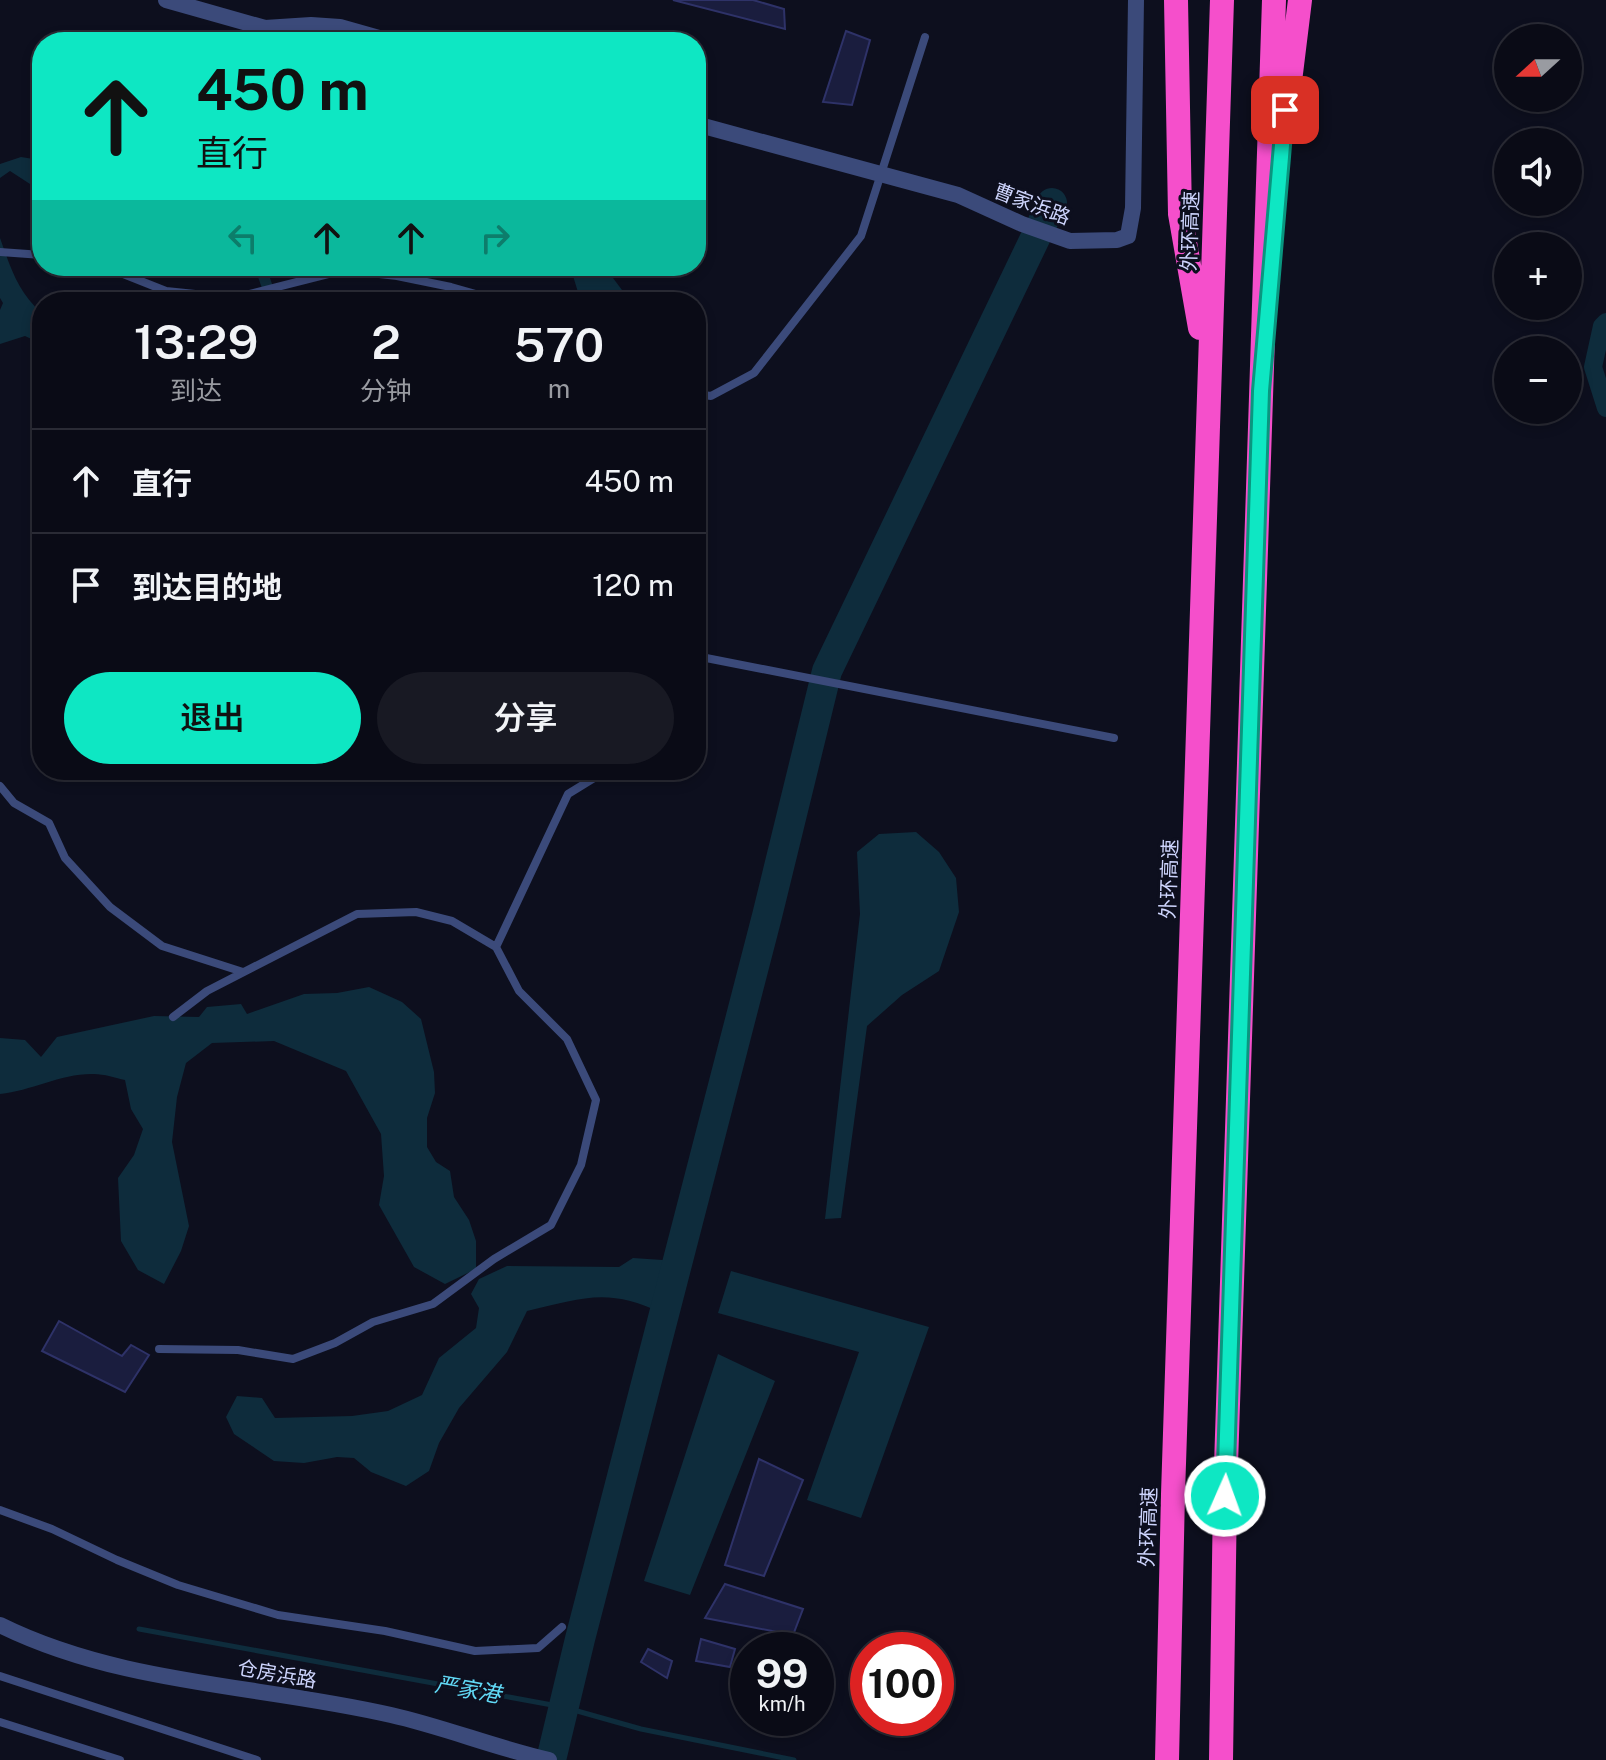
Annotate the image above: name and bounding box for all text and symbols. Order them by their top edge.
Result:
north arrow [1494,24,1582,112]
map controls [1494,24,1582,424]
text: 450 m [196,57,369,123]
icon: ahead [64,64,168,168]
pin [1251,76,1319,144]
icon: arrive [1263,88,1307,132]
button: sound [1494,128,1582,216]
text: 直行 [196,132,268,174]
street label: 曹家浜路 [990,178,1074,230]
street label: 外环高速 [1177,191,1203,271]
icon: left [221,216,265,260]
icon: ahead [305,216,349,260]
icon: ahead [389,216,433,260]
icon: right [473,216,517,260]
button: + [1494,232,1582,320]
text: 13:29 [134,313,258,370]
text: 2 [371,313,401,370]
text: 570 [514,316,604,373]
button: − [1494,336,1582,424]
text: m [548,373,570,404]
text: 到达 [170,375,222,406]
text: 分钟 [360,375,412,406]
icon: ahead [64,459,108,503]
text: 450 m [585,463,674,499]
text: 直行 [132,465,192,501]
icon: arrive [64,563,108,607]
text: 120 m [592,567,674,603]
text: 到达目的地 [132,569,282,605]
button: 退出 [64,672,361,764]
button: 分享 [377,672,674,764]
street label: 外环高速 [1156,839,1182,919]
position arrow [1183,1454,1267,1538]
street label: 外环高速 [1135,1487,1161,1567]
speed limit sign: 100 [850,1632,954,1736]
text: 99 [756,1650,808,1697]
street label: 仓房浜路 [236,1655,318,1693]
water label: 严家港 [433,1670,506,1708]
text: km/h [758,1692,806,1716]

